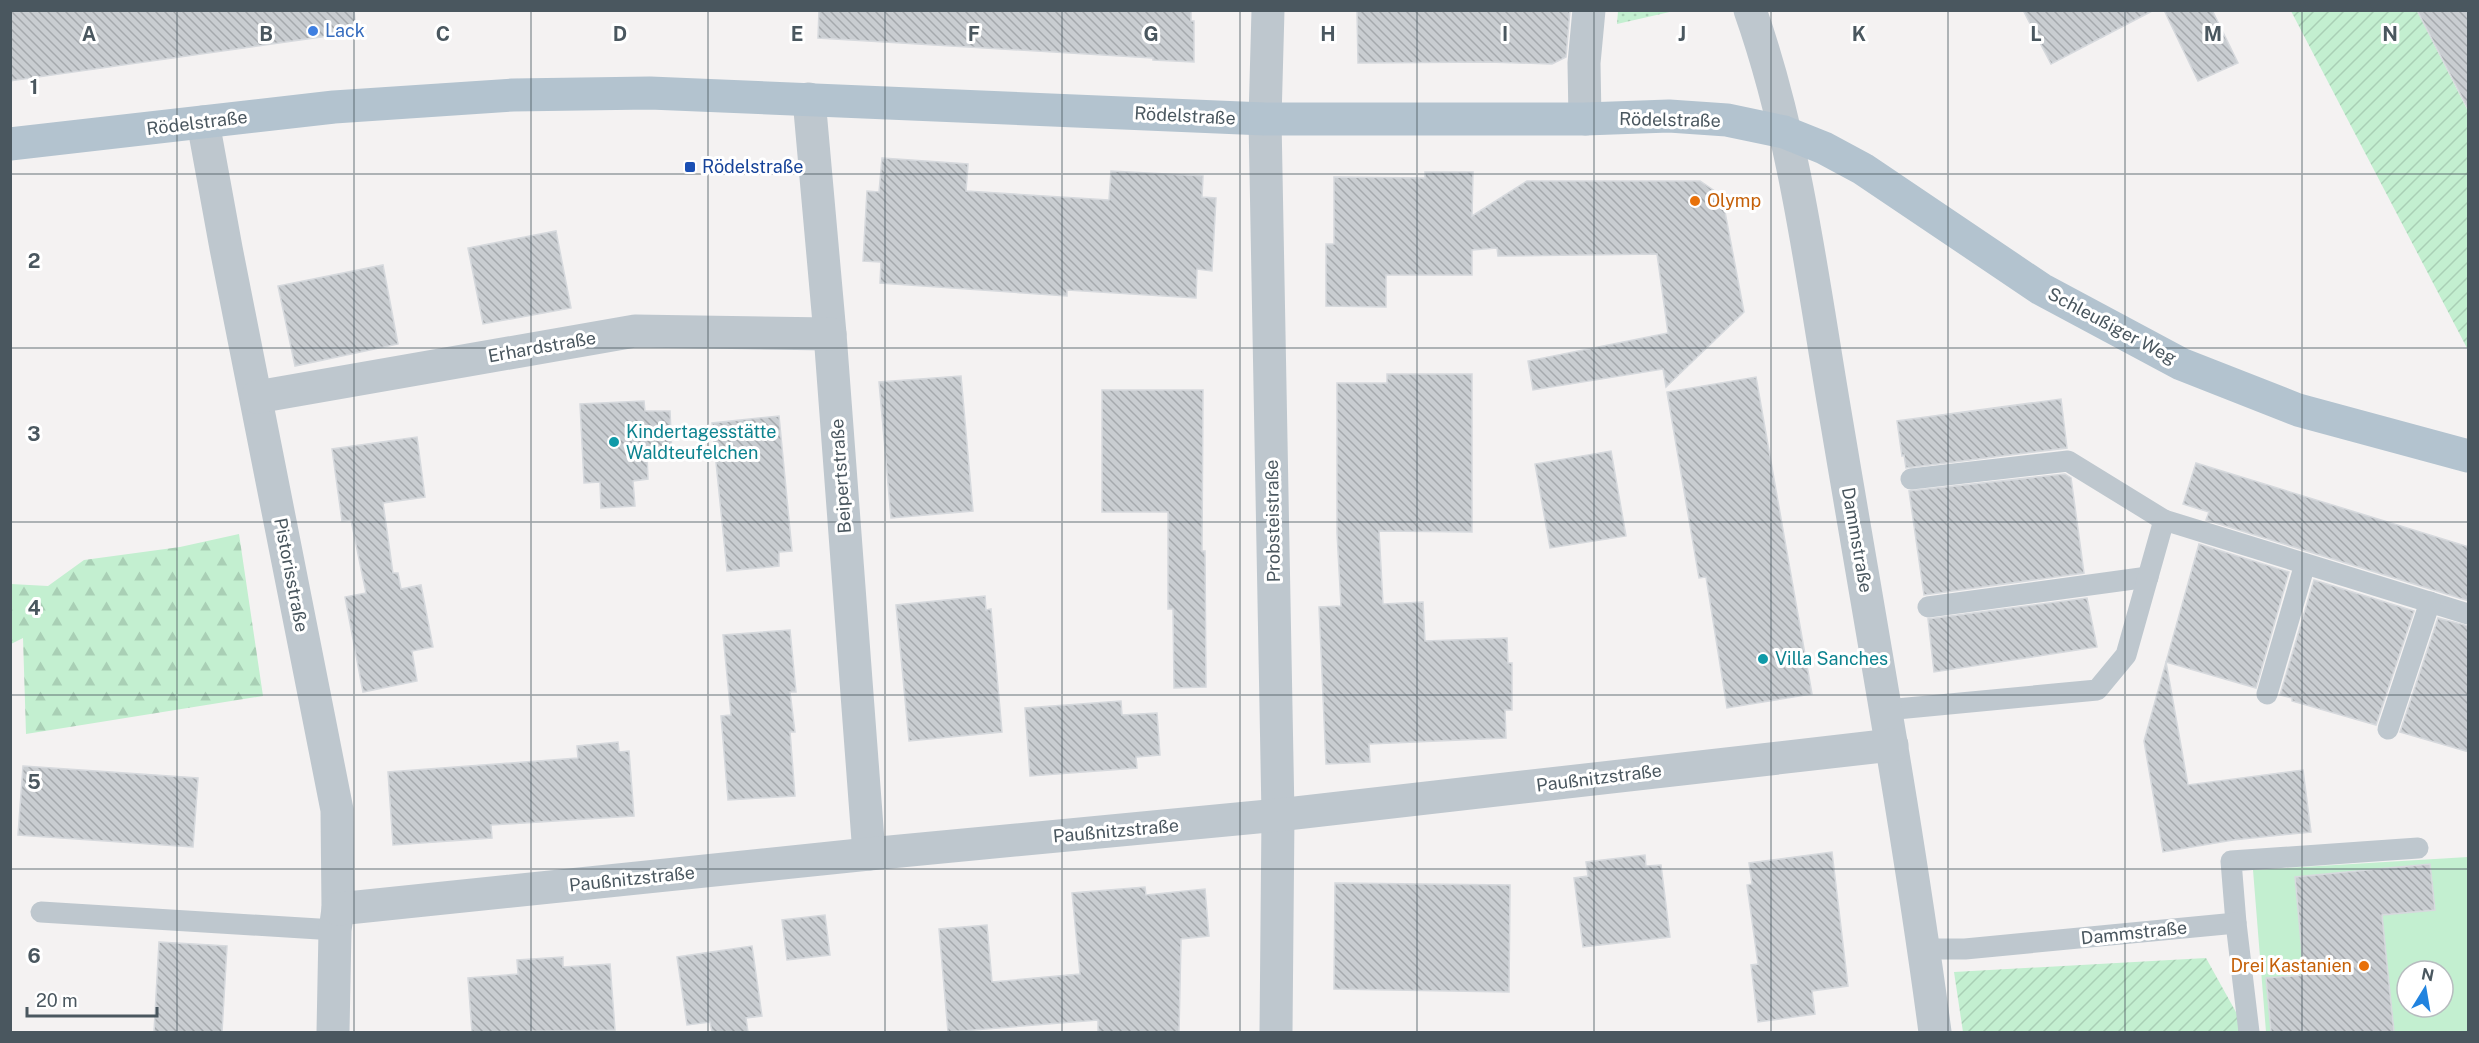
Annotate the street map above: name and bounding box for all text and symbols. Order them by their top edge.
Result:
place label: Lack [325,20,365,41]
text: A [82,22,96,46]
text: B [259,22,273,46]
text: C [436,22,450,46]
text: D [613,22,627,46]
text: E [791,22,803,46]
text: F [968,22,980,46]
text: G [1143,22,1159,46]
text: H [1320,22,1336,46]
text: I [1502,22,1508,46]
text: J [1678,22,1686,46]
text: K [1852,22,1866,46]
text: L [2030,22,2042,46]
text: M [2204,22,2222,46]
text: N [2382,22,2398,46]
marker: Lack [306,24,320,38]
text: 1 [30,75,38,99]
street label: Rödelstraße [1134,102,1236,129]
street label: Rödelstraße [145,106,249,139]
street label: Rödelstraße [1619,108,1721,131]
place label: Rödelstraße [702,156,804,177]
marker: Rödelstraße [683,160,697,174]
place label: Olymp [1707,190,1761,211]
marker: Olymp [1688,194,1702,208]
text: 2 [28,249,40,273]
street label: Schleußiger Weg [2044,283,2180,368]
street label: Erhardstraße [486,327,598,366]
street label: Beipertstraße [826,418,855,534]
place label: Kindertagesstätte Waldteufelchen [626,421,776,463]
text: 3 [27,422,41,446]
marker: Kindertagesstätte Waldteufelchen [607,435,621,449]
street label: Probsteistraße [1261,459,1284,583]
street label: Dammstraße [1838,485,1877,594]
street label: Pistorisstraße [270,516,313,634]
text: 4 [27,596,41,620]
place label: Villa Sanches [1775,648,1888,669]
marker: Villa Sanches [1756,652,1770,666]
street label: Paußnitzstraße [1535,759,1663,796]
text: 5 [27,770,41,794]
street label: Paußnitzstraße [1052,815,1180,846]
street label: Paußnitzstraße [568,861,696,896]
street label: Dammstraße [2080,916,2188,949]
text: 6 [27,944,41,968]
place label: Drei Kastanien [2230,955,2352,976]
marker: Drei Kastanien [2357,959,2371,973]
north arrow [2395,959,2455,1019]
text: N [2420,964,2436,985]
scale bar [27,980,158,1018]
text: 20 m [36,990,78,1011]

